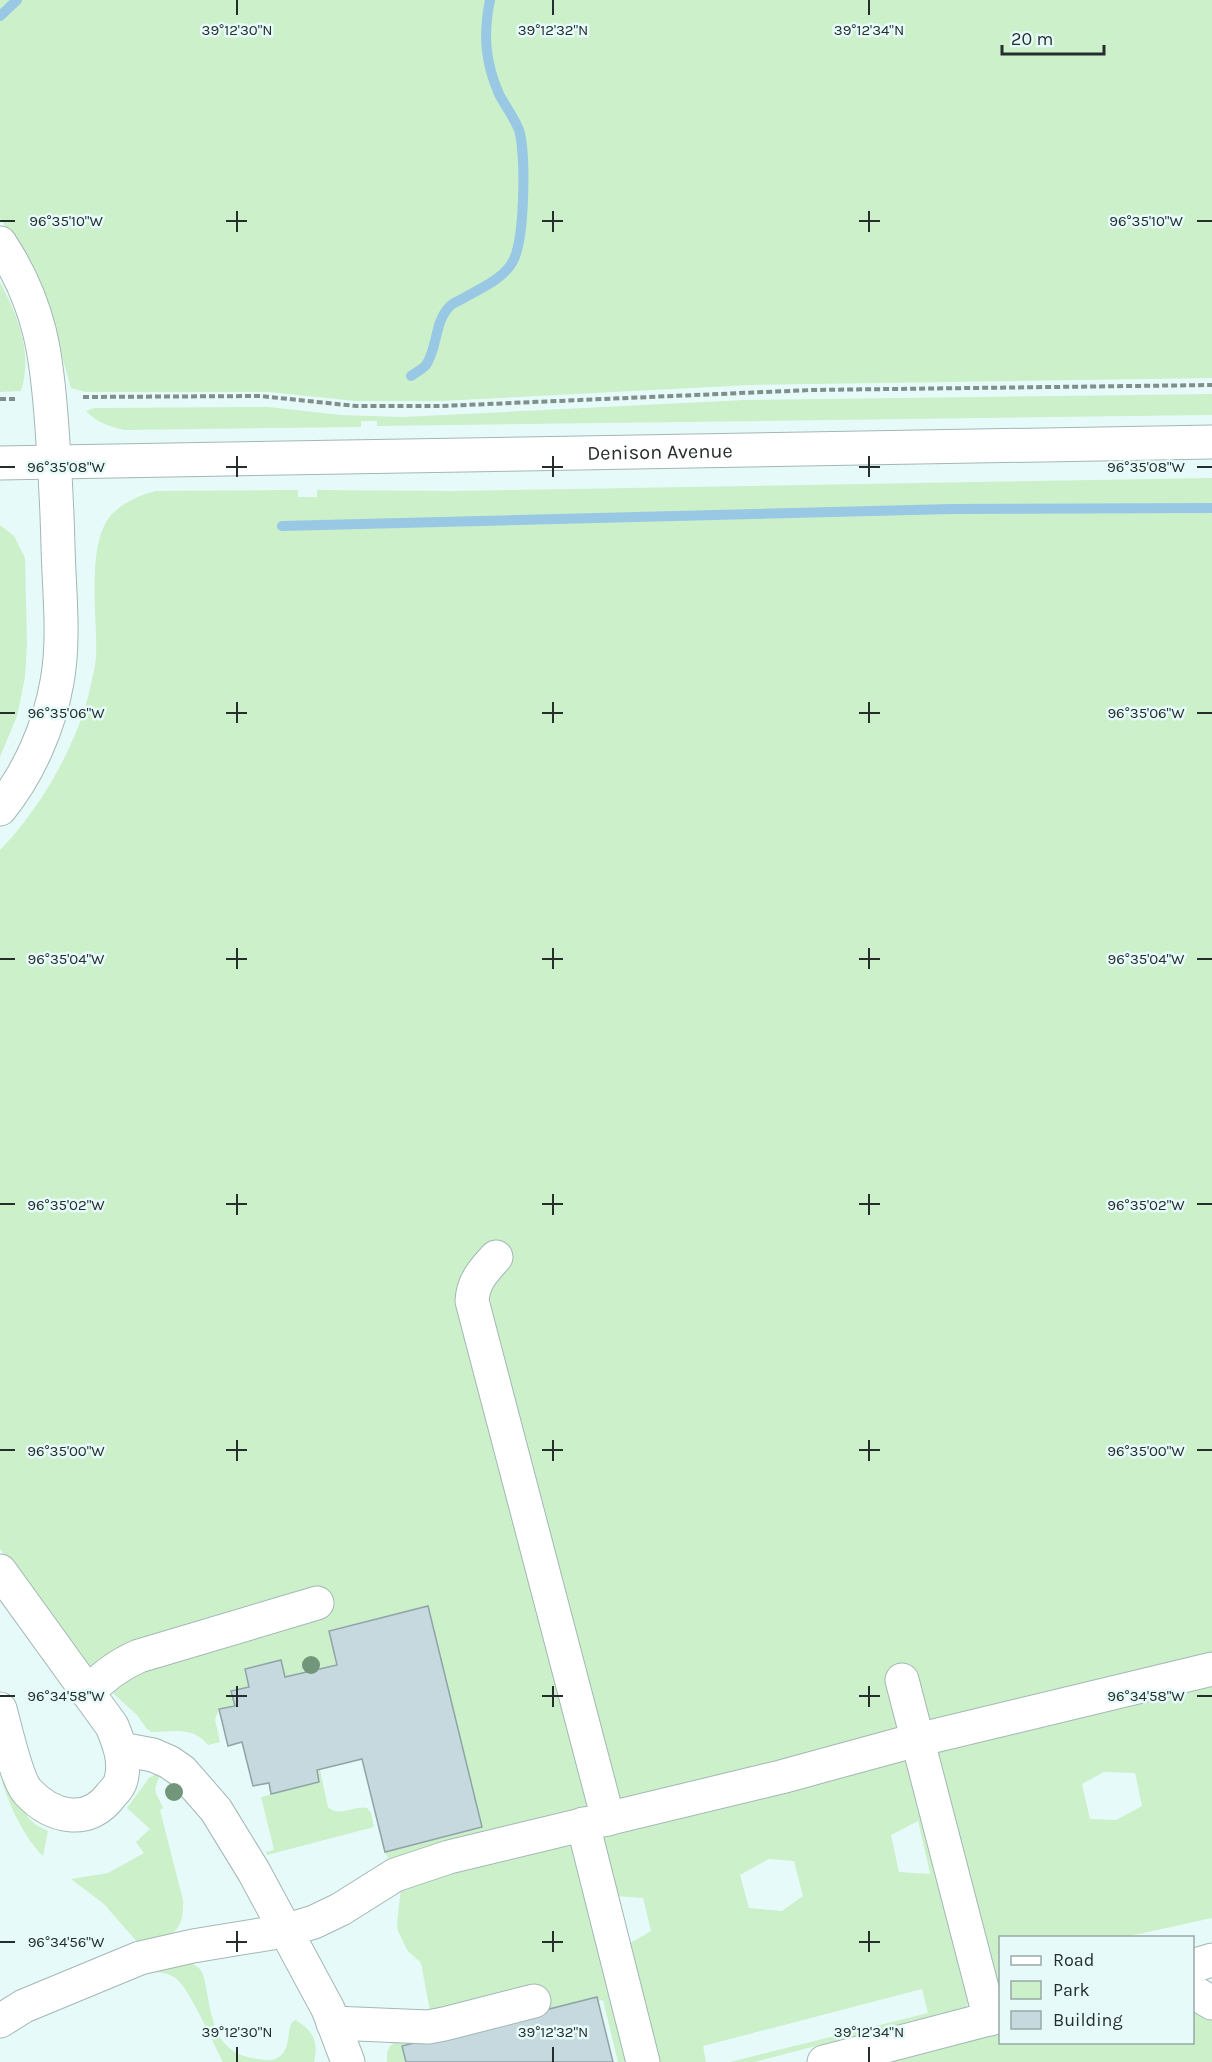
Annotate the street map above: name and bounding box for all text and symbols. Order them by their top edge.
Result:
scale bar [1002,18,1104,56]
text: 39°12'30"N [202,21,272,39]
text: 39°12'32"N [518,21,588,39]
text: 39°12'34"N [834,21,904,39]
text: 20 m [1011,28,1053,50]
text: 96°35'10"W [29,212,103,230]
text: 96°35'10"W [1109,212,1183,230]
street label: Denison Avenue [587,439,733,464]
text: 96°35'08"W [27,458,106,476]
text: 96°35'08"W [1107,458,1186,476]
text: 96°35'06"W [27,704,105,722]
text: 96°35'06"W [1107,704,1185,722]
text: 96°35'04"W [27,950,105,968]
text: 96°35'04"W [1107,950,1185,968]
text: 96°35'02"W [27,1196,105,1214]
text: 96°35'02"W [1107,1196,1185,1214]
text: 96°35'00"W [27,1442,105,1460]
text: 96°35'00"W [1107,1442,1185,1460]
text: 96°34'58"W [27,1687,105,1705]
text: 96°34'58"W [1107,1687,1185,1705]
text: 96°34'56"W [28,1933,105,1951]
legend [999,1936,1194,2044]
text: Road [1053,1949,1094,1971]
text: Park [1053,1979,1090,2001]
text: Building [1053,2009,1123,2031]
text: 39°12'30"N [202,2023,272,2041]
text: 39°12'32"N [518,2023,588,2041]
text: 39°12'34"N [834,2023,904,2041]

